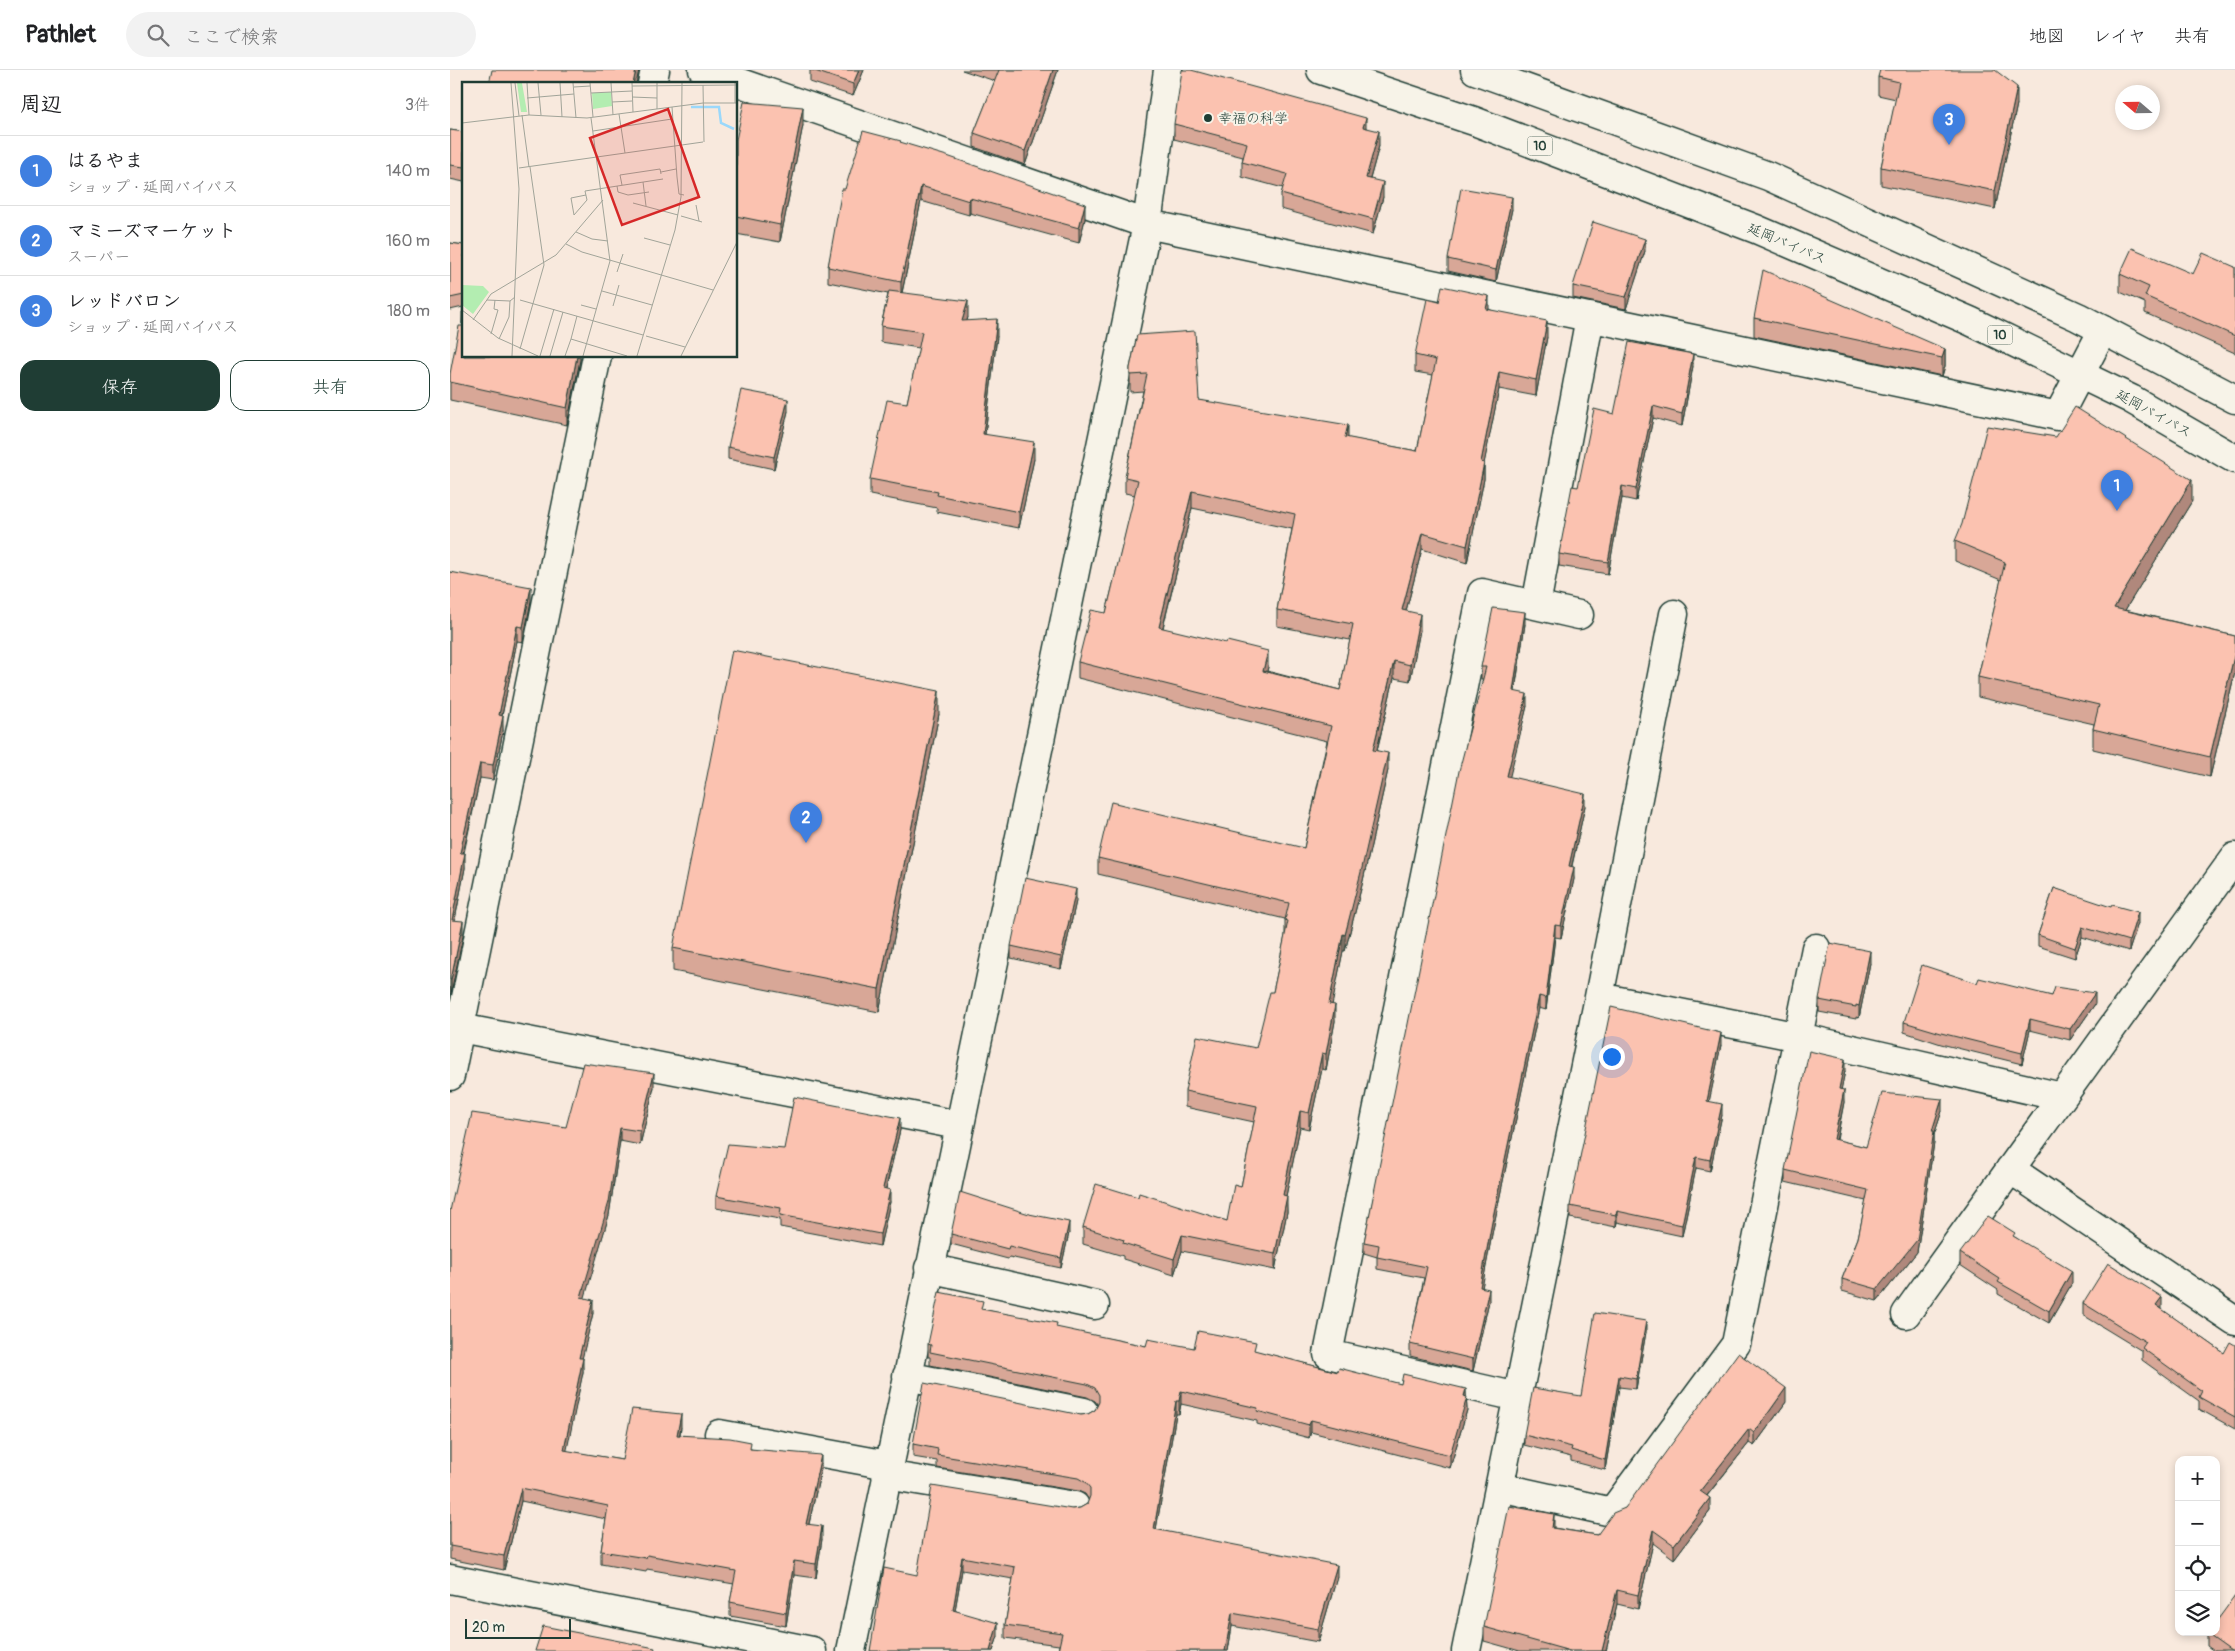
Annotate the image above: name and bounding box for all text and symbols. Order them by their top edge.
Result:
search box [126,12,476,57]
text: Pathlet [25,20,96,49]
icon: search [144,21,172,49]
text: ここで検索 [184,25,279,49]
text: 地図 [2029,25,2065,48]
text: レイヤ [2093,25,2146,48]
text: 共有 [2174,25,2210,48]
inset map [462,82,738,358]
north arrow [2115,85,2160,130]
text: 周辺 [20,91,62,118]
text: 3件 [405,95,430,115]
pin: 3 [1933,104,1965,145]
place label: 幸福の科学 [1218,110,1288,127]
marker: 幸福の科学 [1202,112,1214,124]
road number: 10 [1528,136,1552,155]
text: はるやま [67,149,143,173]
text: 1 [33,161,39,181]
text: 140 m [386,161,430,181]
text: ショップ · 延岡バイパス [67,177,238,197]
text: マミーズマーケット [67,219,236,243]
street label: 延岡バイパス [1745,219,1829,268]
text: 2 [32,231,40,251]
text: 160 m [386,231,430,251]
text: スーパー [67,247,130,267]
text: レッドバロン [67,289,181,313]
text: 3 [32,301,40,321]
text: 180 m [387,301,430,321]
text: ショップ · 延岡バイパス [67,317,238,337]
road number: 10 [1988,326,2012,344]
button: 保存 [20,360,220,411]
button: 共有 [230,360,430,411]
street label: 延岡バイパス [2113,386,2194,441]
pin: 1 [2101,470,2133,511]
pin: 2 [790,802,822,843]
your location [1599,1044,1625,1070]
map controls [2175,1456,2220,1636]
button: + [2175,1456,2220,1501]
button: − [2175,1501,2220,1546]
button: locate [2175,1546,2220,1591]
button: layers [2175,1591,2220,1636]
scale bar [465,1616,571,1639]
text: 20 m [472,1619,505,1636]

